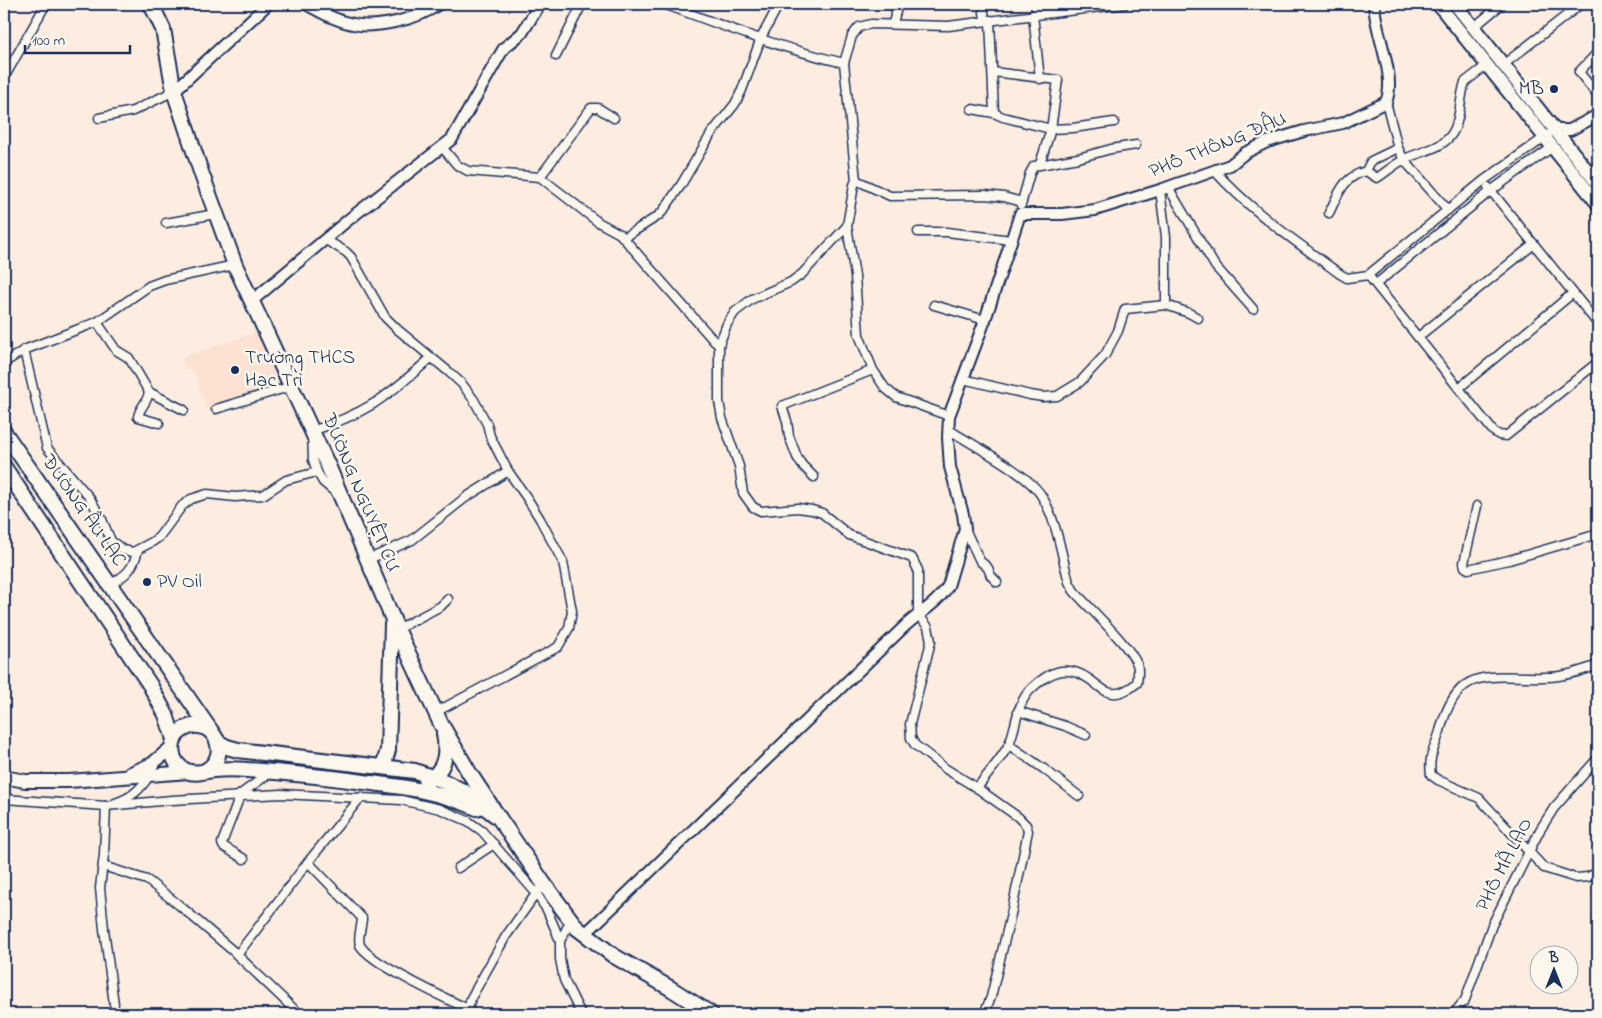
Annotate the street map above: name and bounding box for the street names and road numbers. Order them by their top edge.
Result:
street label: PHỐ THÔNG ĐẬU [1144,104,1291,187]
street label: ĐƯỜNG NGUYỆT CƯ [313,408,407,577]
street label: ĐƯỜNG ÂU LẠC [33,448,132,573]
street label: PHỐ MÃ LAO [1469,813,1541,917]

